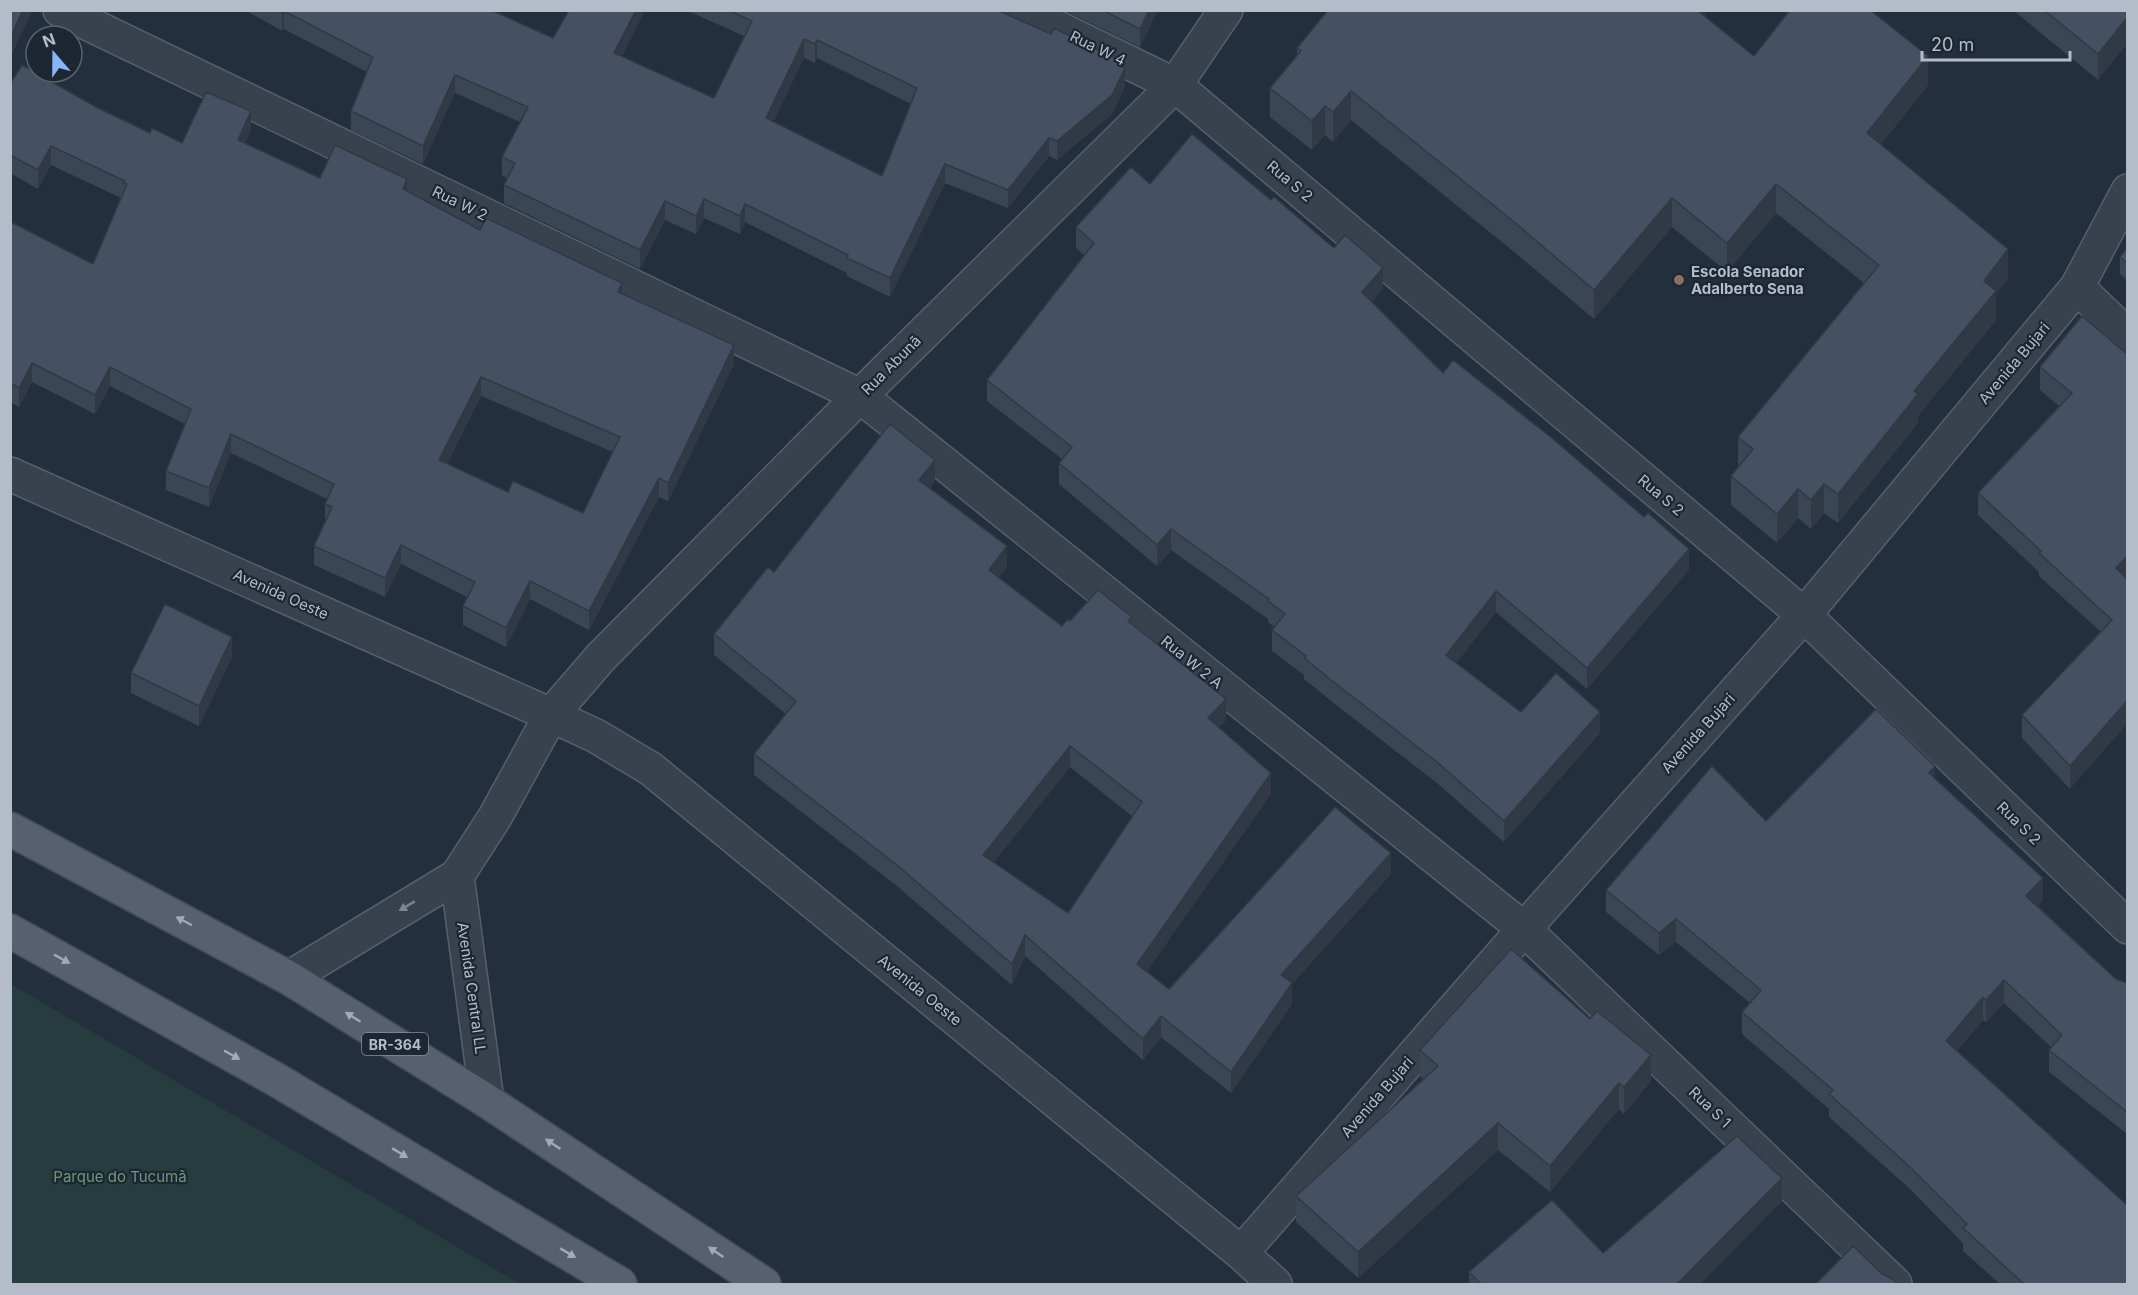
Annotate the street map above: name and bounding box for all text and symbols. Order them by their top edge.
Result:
north arrow [24,24,84,84]
scale bar [1922,24,2070,62]
street label: Rua W 4 [1067,26,1129,70]
text: N [40,28,58,51]
text: 20 m [1931,34,1974,55]
street label: Rua S 2 [1263,156,1317,206]
street label: Rua W 2 [429,181,491,225]
place label: Escola Senador Adalberto Sena [1691,262,1804,298]
marker: Escola Senador Adalberto Sena [1672,273,1686,287]
street label: Avenida Bujari [1974,318,2054,408]
street label: Rua Abunã [857,331,925,399]
street label: Rua S 2 [1634,470,1688,520]
street label: Avenida Oeste [230,565,332,623]
street label: Rua W 2 A [1157,631,1227,693]
street label: Avenida Bujari [1657,689,1739,777]
street label: Rua S 2 [1993,797,2045,849]
one-way arrow [399,901,415,912]
one-way arrow [175,916,192,926]
street label: Avenida Central LL [453,921,491,1055]
street label: Avenida Oeste [874,950,966,1030]
one-way arrow [53,954,70,964]
one-way arrow [345,1012,361,1023]
road number: BR-364 [362,1033,428,1055]
one-way arrow [223,1050,240,1060]
street label: Avenida Bujari [1337,1053,1417,1141]
street label: Rua S 1 [1685,1082,1735,1132]
one-way arrow [545,1139,561,1150]
one-way arrow [392,1148,409,1158]
park label: Parque do Tucumã [53,1167,187,1186]
one-way arrow [708,1246,724,1258]
one-way arrow [560,1247,576,1258]

